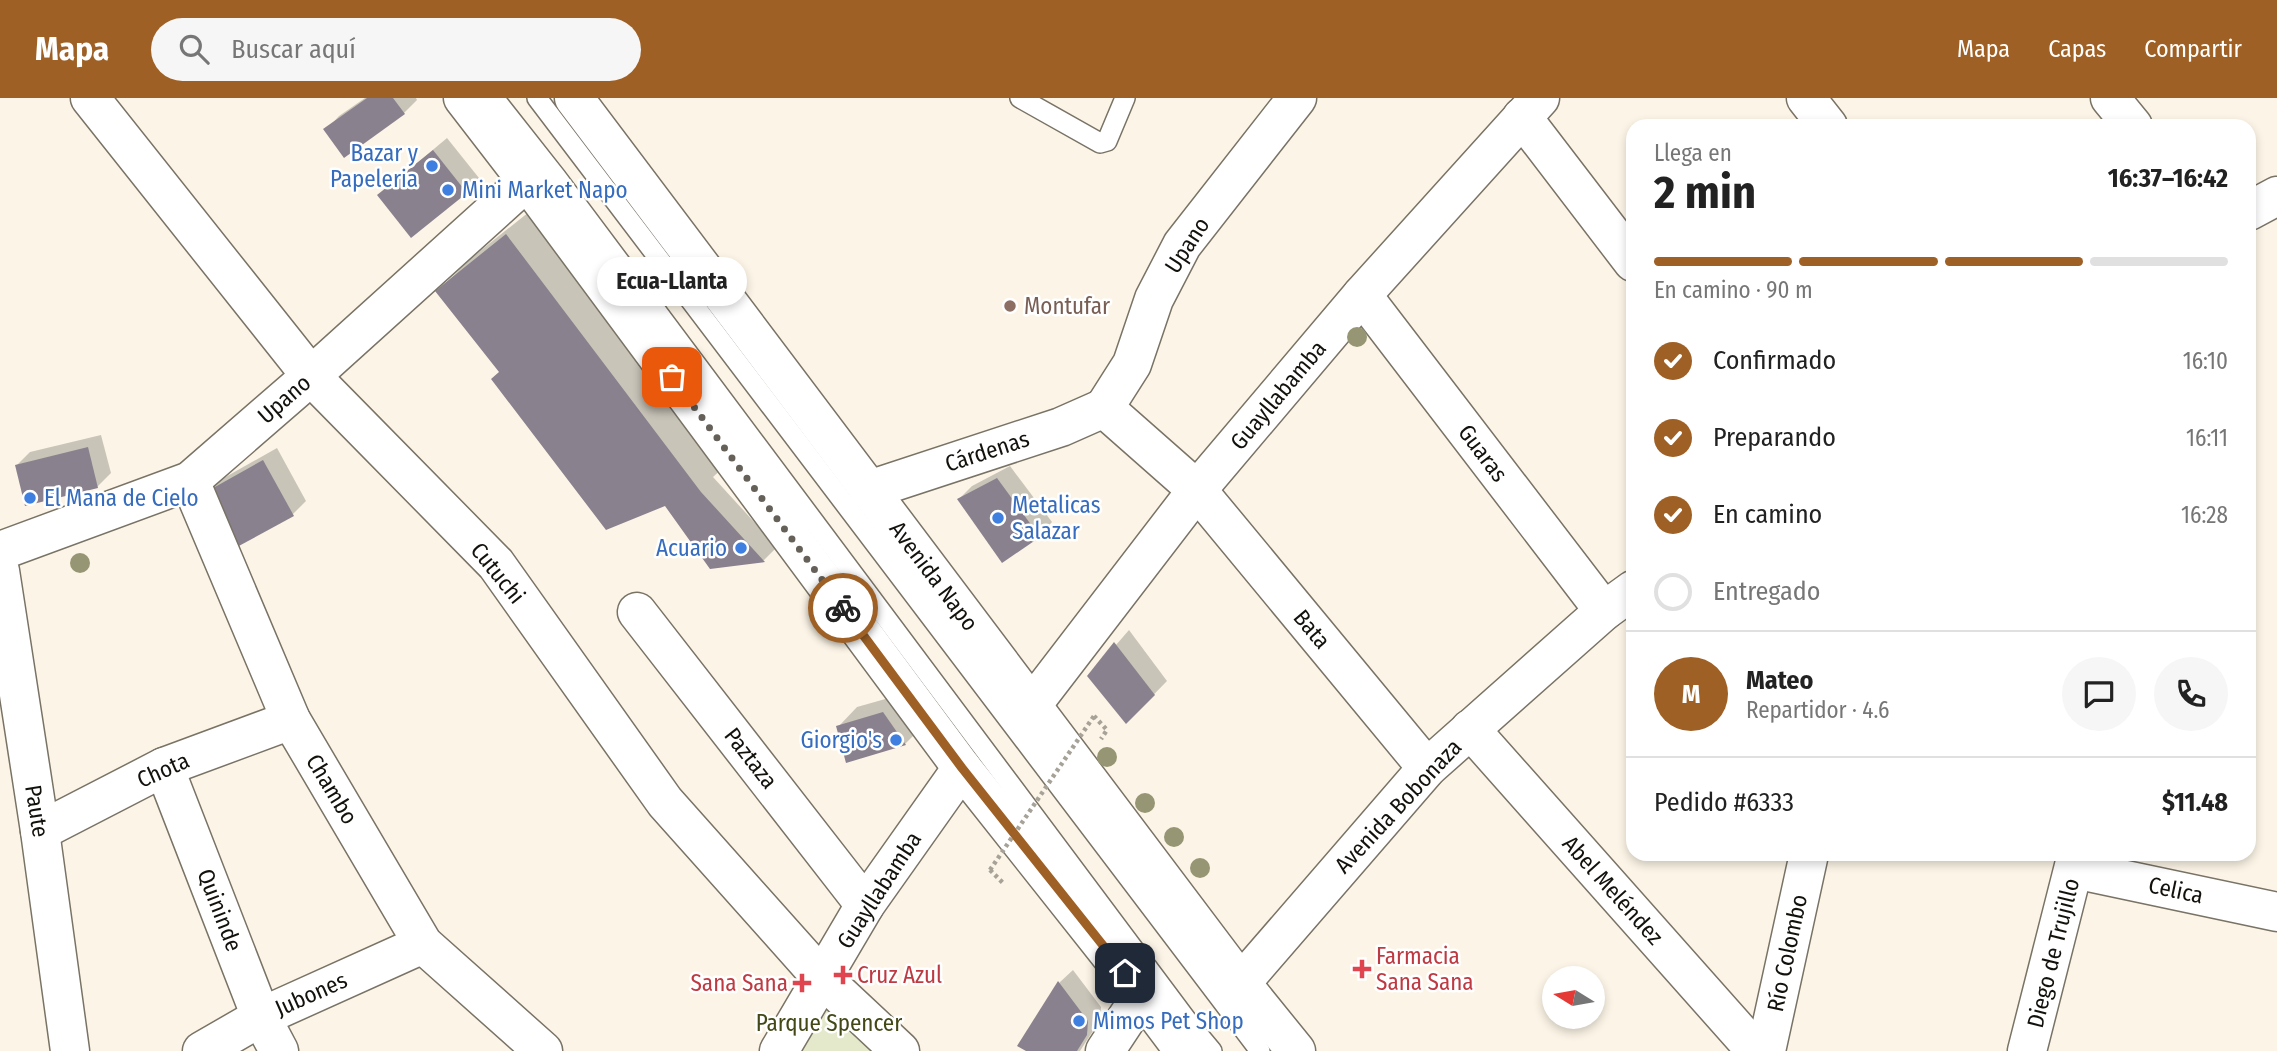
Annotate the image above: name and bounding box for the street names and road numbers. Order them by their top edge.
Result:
street label: Upano [1159,212,1215,278]
street label: Guayllabamba [1224,335,1332,455]
street label: Upano [252,368,316,430]
street label: Guaras [1452,419,1514,487]
street label: Cárdenas [941,424,1033,478]
street label: Avenida Napo [884,516,984,636]
street label: Cutuchi [465,537,531,609]
street label: Bata [1288,604,1336,654]
street label: Paztaza [718,722,784,794]
street label: Avenida Bobonaza [1329,733,1467,879]
street label: Chota [132,746,194,794]
street label: Chambo [300,749,364,829]
street label: Paute [19,783,55,839]
street label: Guayllabamba [831,826,927,954]
street label: Abel Meléndez [1557,830,1669,950]
street label: Quininde [192,865,248,955]
street label: Celica [2146,871,2206,909]
street label: Diego de Trujillo [2021,875,2085,1031]
street label: Río Colombo [1761,892,1813,1014]
street label: Jubones [271,966,352,1022]

